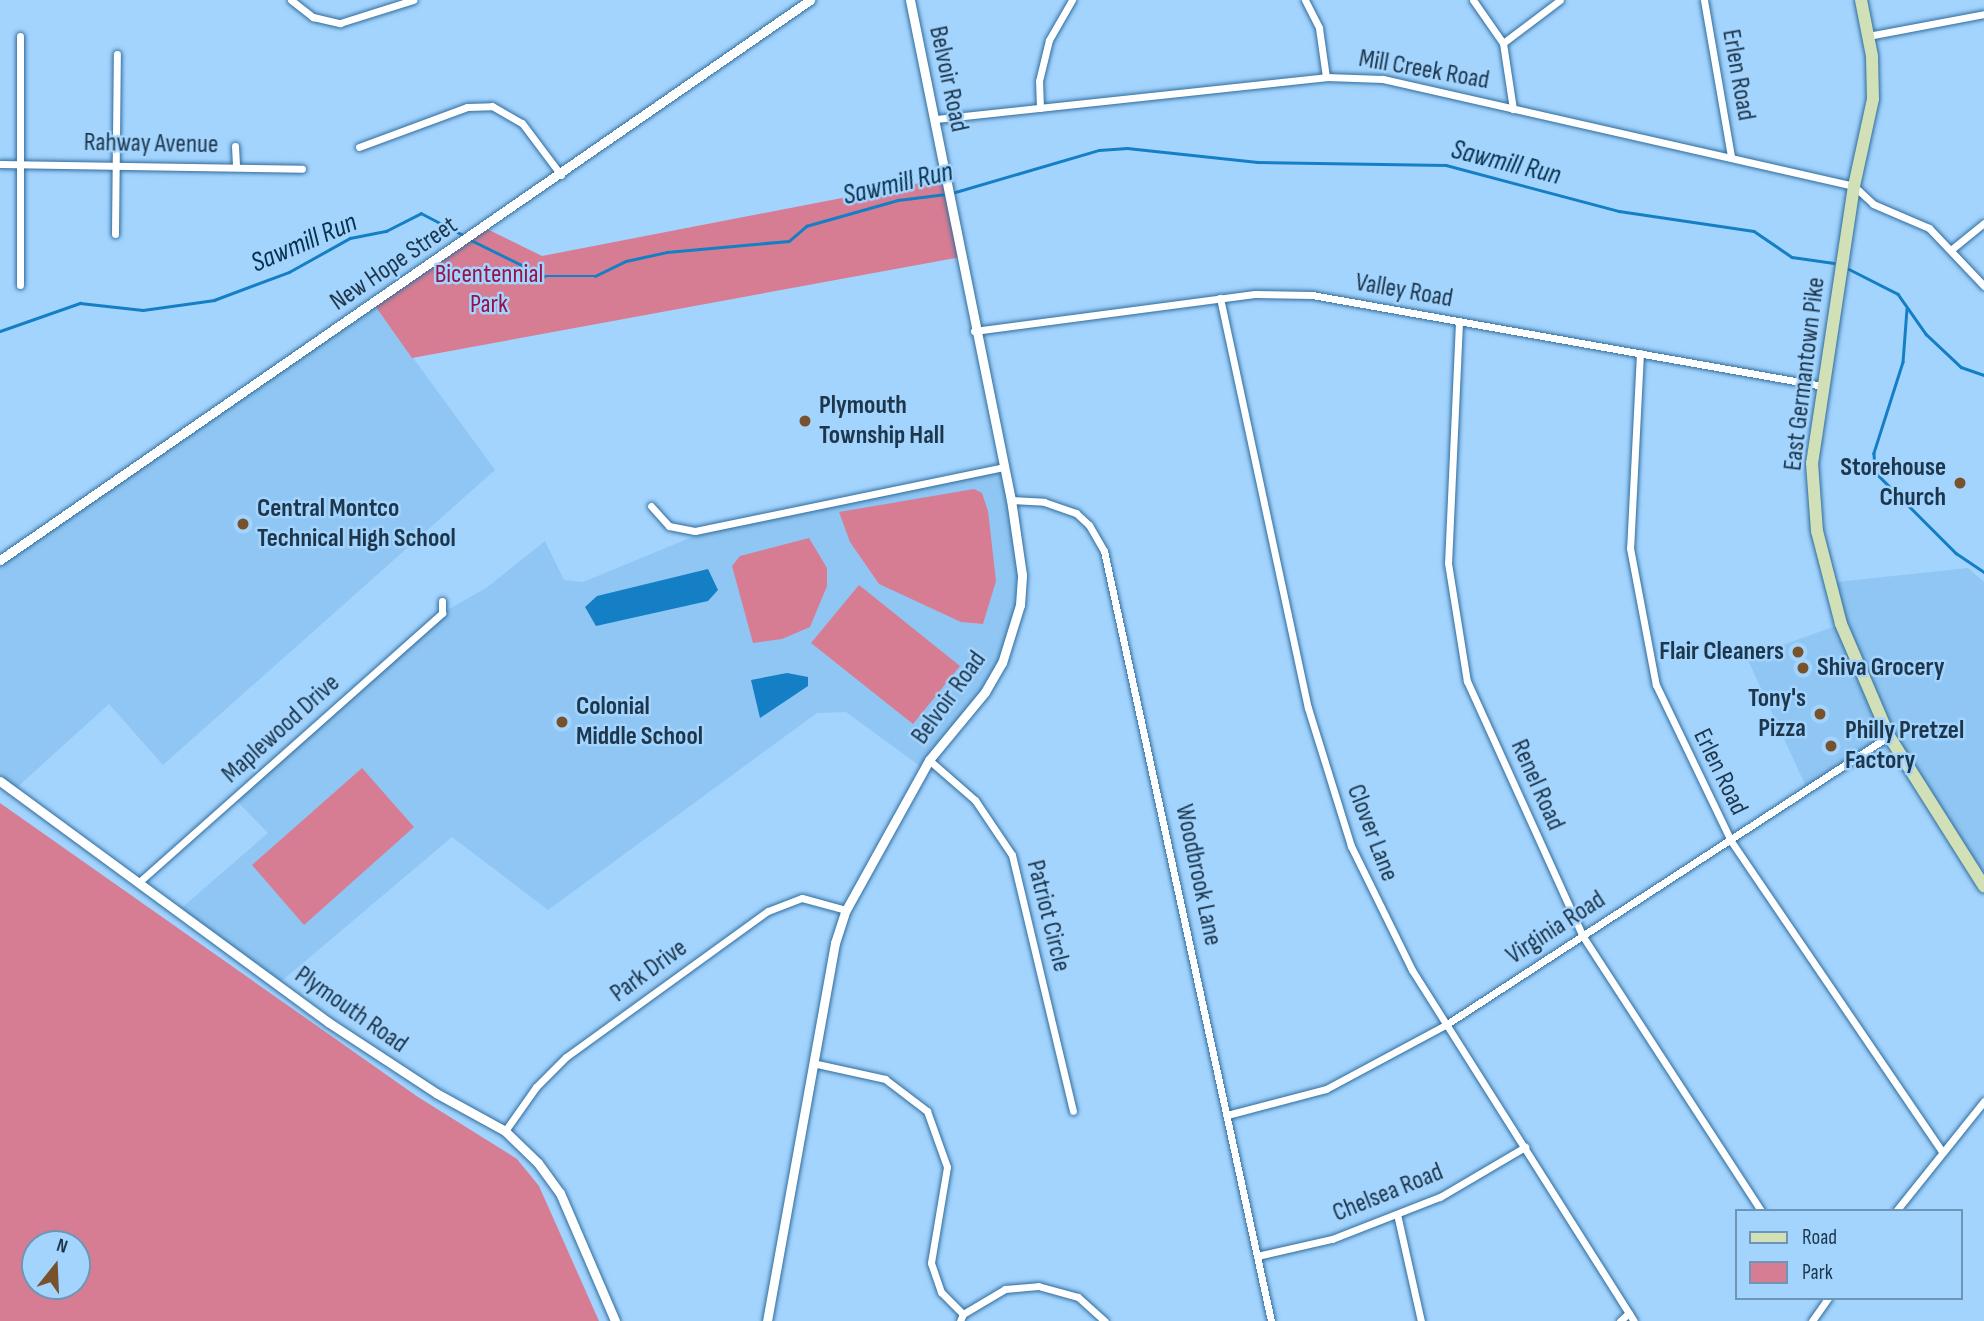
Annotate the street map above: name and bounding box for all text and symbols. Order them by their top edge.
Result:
street label: Belvoir Road [922,23,974,135]
street label: Erlen Road [1715,27,1761,123]
street label: Mill Creek Road [1356,43,1492,97]
street label: Rahway Avenue [83,127,219,161]
water label: Sawmill Run [1448,133,1564,193]
water label: Sawmill Run [840,155,956,213]
water label: Sawmill Run [246,206,362,280]
street label: New Hope Street [325,210,463,318]
park label: Bicentennial Park [435,259,543,320]
street label: Valley Road [1353,267,1455,315]
street label: East Germantown Pike [1778,275,1832,473]
place label: Plymouth Township Hall [819,390,944,452]
marker: Plymouth Township Hall [797,413,813,429]
place label: Storehouse Church [1840,452,1946,514]
marker: Storehouse Church [1952,475,1968,491]
place label: Central Montco Technical High School [257,493,456,554]
marker: Central Montco Technical High School [235,516,251,532]
place label: Flair Cleaners [1659,636,1784,668]
marker: Flair Cleaners [1790,644,1806,660]
street label: Belvoir Road [905,645,993,751]
place label: Shiva Grocery [1817,652,1945,684]
marker: Shiva Grocery [1795,660,1811,676]
street label: Maplewood Drive [216,668,346,790]
place label: Tony's Pizza [1748,683,1806,744]
place label: Colonial Middle School [576,691,703,752]
marker: Tony's Pizza [1812,706,1828,722]
marker: Colonial Middle School [554,714,570,730]
place label: Philly Pretzel Factory [1845,715,1964,776]
street label: Erlen Road [1686,724,1754,820]
street label: Renel Road [1503,735,1571,835]
marker: Philly Pretzel Factory [1823,738,1839,754]
street label: Clover Lane [1339,780,1405,886]
street label: Woodbrook Lane [1168,802,1228,948]
street label: Patriot Circle [1019,857,1077,975]
street label: Virginia Road [1501,884,1611,972]
street label: Park Drive [604,933,694,1009]
street label: Plymouth Road [289,960,413,1060]
street label: Chelsea Road [1328,1157,1448,1229]
legend [1736,1209,1963,1300]
text: Road [1802,1225,1837,1250]
north arrow [21,1230,91,1300]
text: N [54,1234,70,1259]
text: Park [1802,1260,1833,1285]

